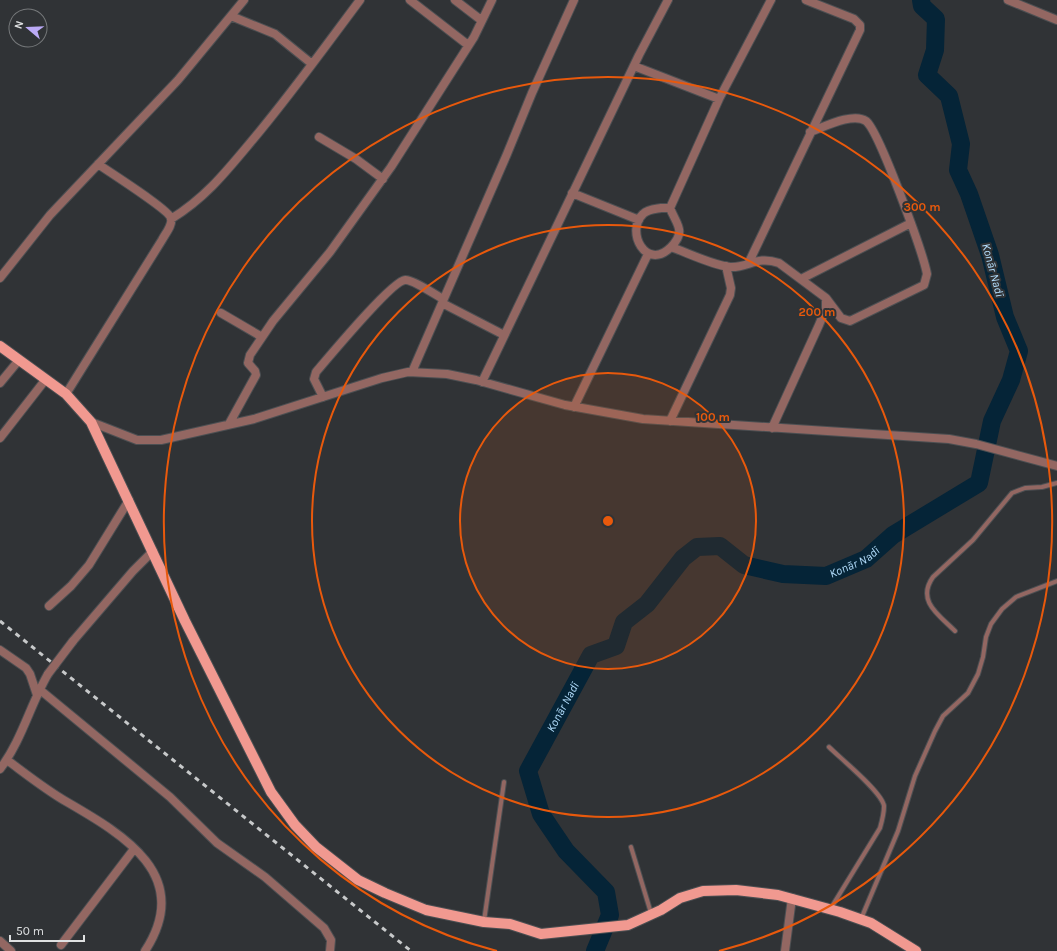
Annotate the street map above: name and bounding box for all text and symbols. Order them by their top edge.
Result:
north arrow [8,8,48,48]
text: N [12,19,26,31]
text: 300 m [903,200,941,214]
water label: Konār Nadī [979,242,1007,299]
text: 200 m [799,305,835,319]
text: 100 m [696,410,730,424]
centre of rings [601,514,615,528]
water label: Konār Nadī [827,543,883,581]
water label: Konār Nadī [543,679,582,734]
scale bar [10,917,84,943]
text: 50 m [16,924,44,938]

